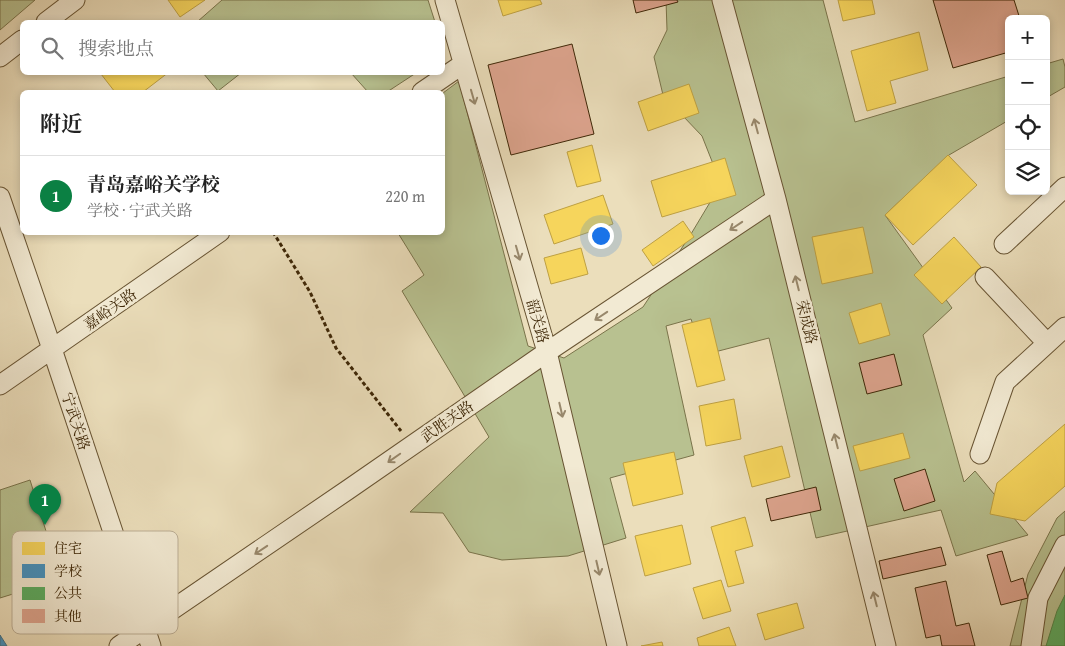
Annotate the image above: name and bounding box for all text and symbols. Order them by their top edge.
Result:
map controls [1005,15,1050,195]
button: + [1005,15,1050,60]
search box [20,20,445,75]
icon: search [38,34,66,62]
text: 搜索地点 [78,34,154,62]
button: − [1005,60,1050,105]
one-way arrow [468,89,478,105]
button: locate [1005,105,1050,150]
text: 附近 [40,108,82,139]
one-way arrow [751,118,761,134]
button: layers [1005,150,1050,195]
text: 青岛嘉峪关学校 [87,170,220,198]
text: 1 [52,184,60,208]
text: 220 m [385,184,425,208]
text: 学校 · 宁武关路 [87,198,193,222]
one-way arrow [729,221,743,231]
your location [588,223,614,249]
one-way arrow [514,245,524,261]
one-way arrow [792,276,801,292]
street label: 嘉峪关路 [79,283,141,335]
street label: 韶关路 [522,296,554,346]
street label: 荣成路 [791,298,823,346]
one-way arrow [594,311,608,321]
street label: 宁武关路 [57,389,95,453]
street label: 武胜关路 [416,395,478,447]
one-way arrow [557,402,566,418]
one-way arrow [831,433,840,449]
one-way arrow [388,453,402,463]
pin: 1 [29,484,61,525]
legend [12,531,178,634]
text: 住宅 [54,538,82,558]
one-way arrow [254,545,268,555]
one-way arrow [594,560,603,576]
text: 学校 [54,561,82,581]
text: 公共 [54,583,82,603]
one-way arrow [870,591,879,607]
text: 其他 [54,606,82,626]

